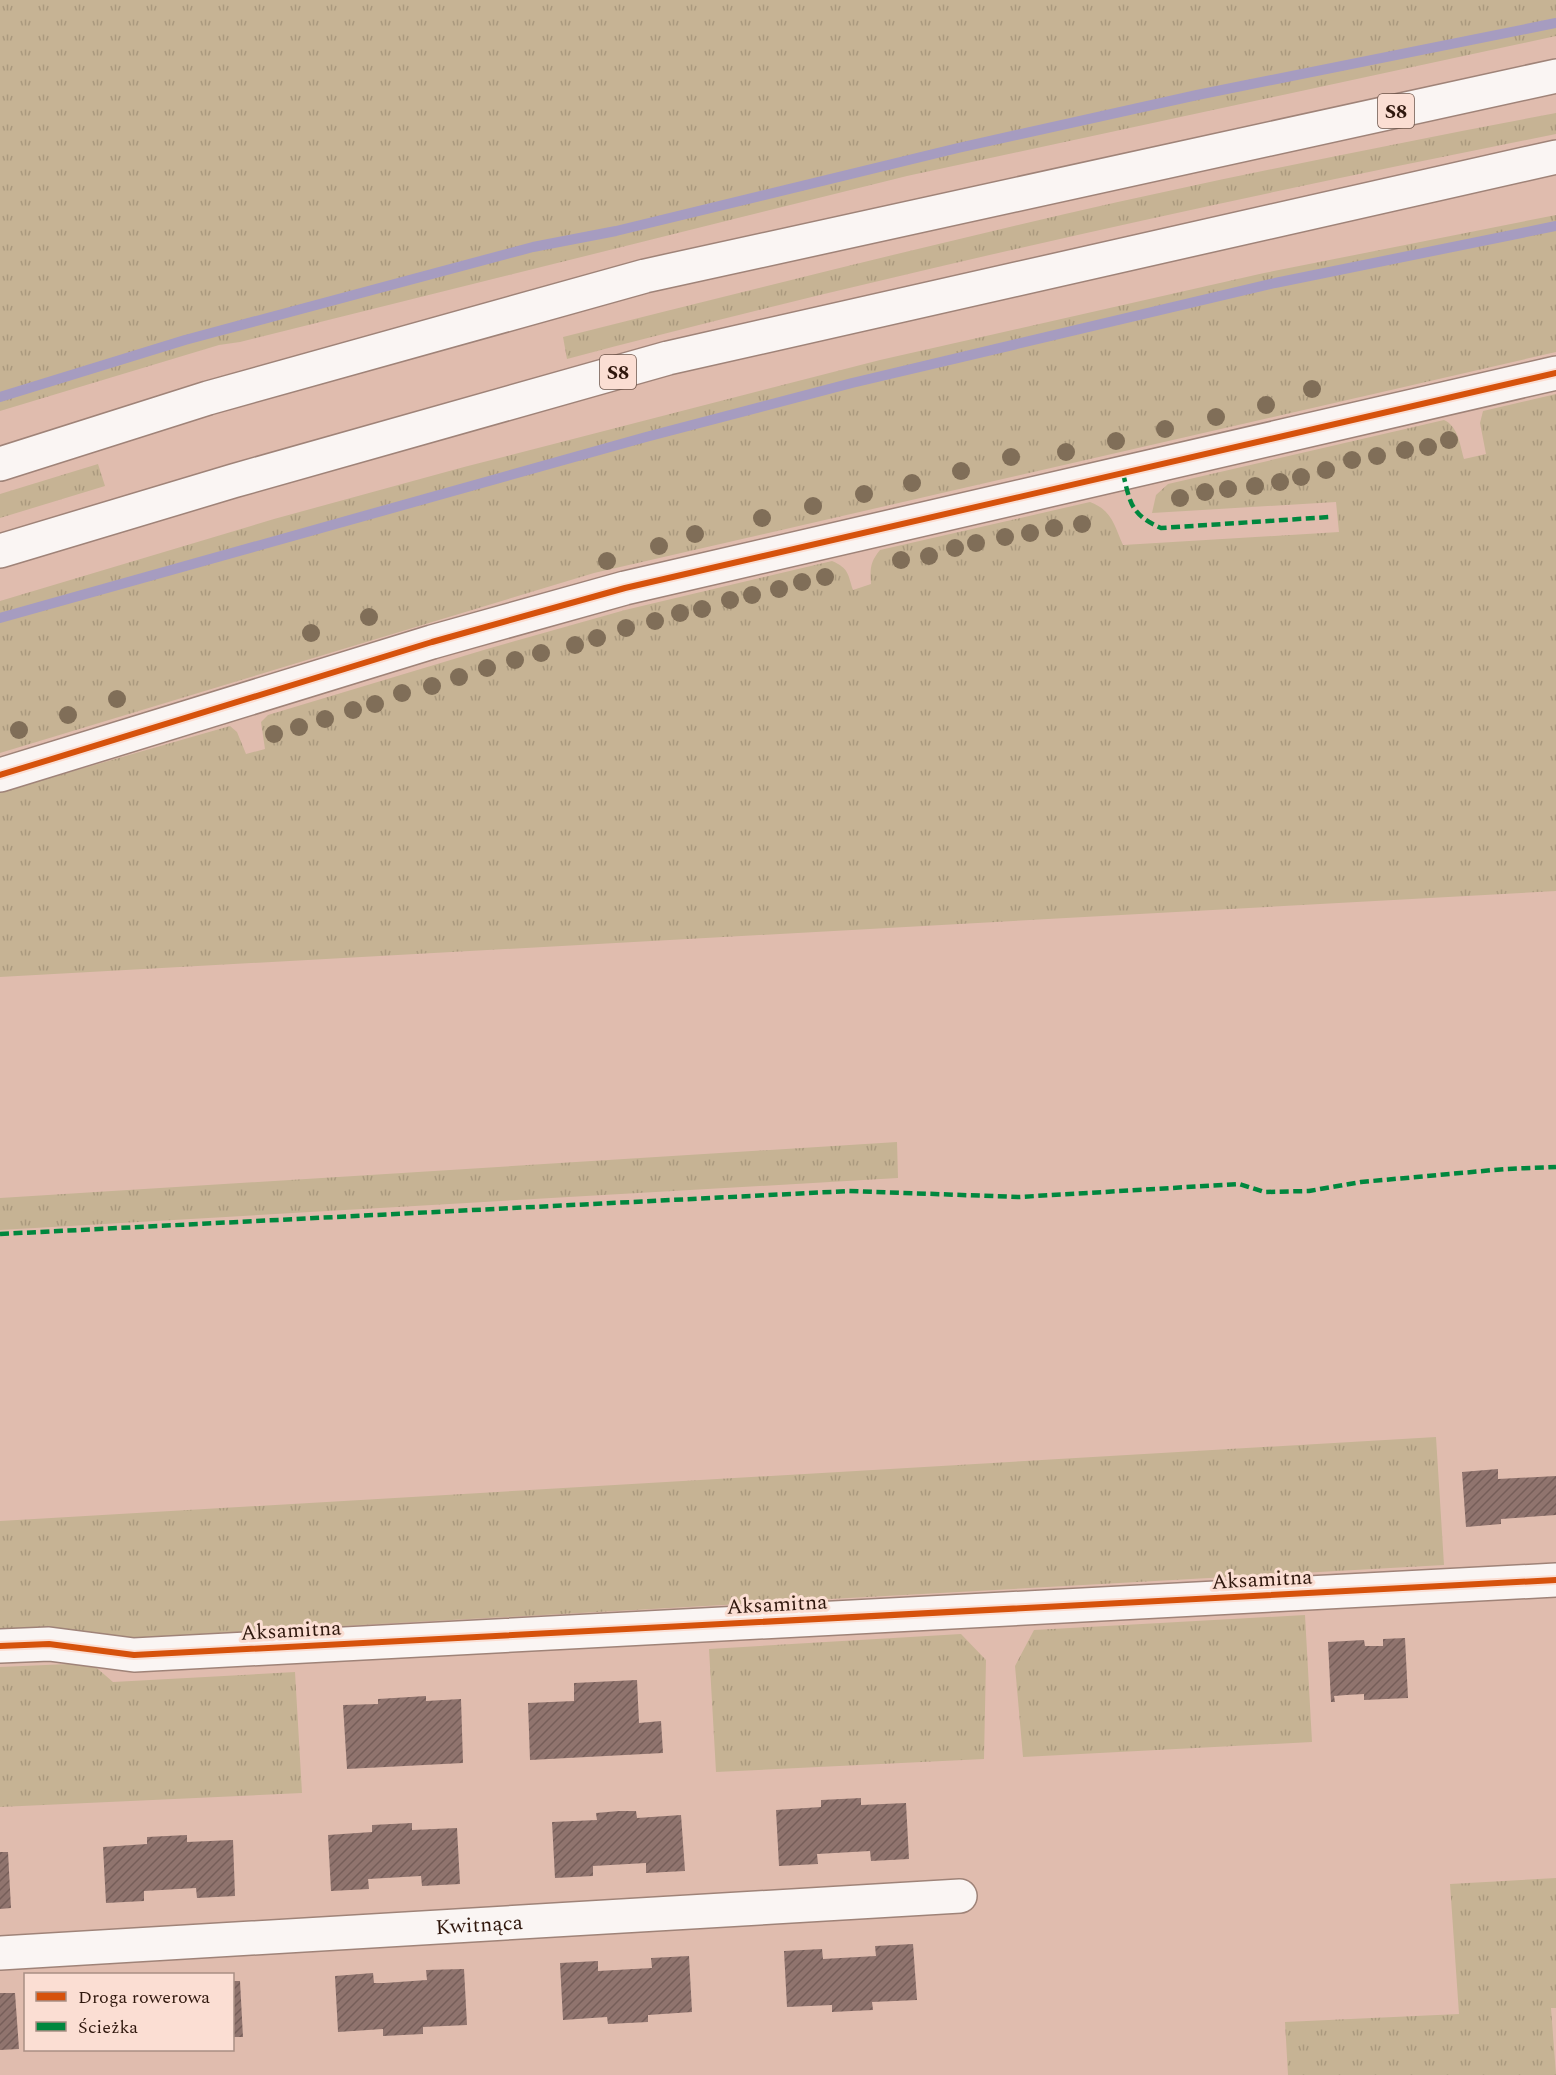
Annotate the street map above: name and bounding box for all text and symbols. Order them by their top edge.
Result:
road number: S8 [1378,94,1414,128]
road number: S8 [600,355,636,389]
street label: Aksamitna [1211,1561,1314,1599]
street label: Aksamitna [726,1586,829,1624]
street label: Aksamitna [240,1612,343,1650]
street label: Kwitnąca [435,1907,525,1944]
legend [24,1973,234,2051]
text: Droga rowerowa [78,1984,210,2011]
text: Ścieżka [78,2014,138,2041]

